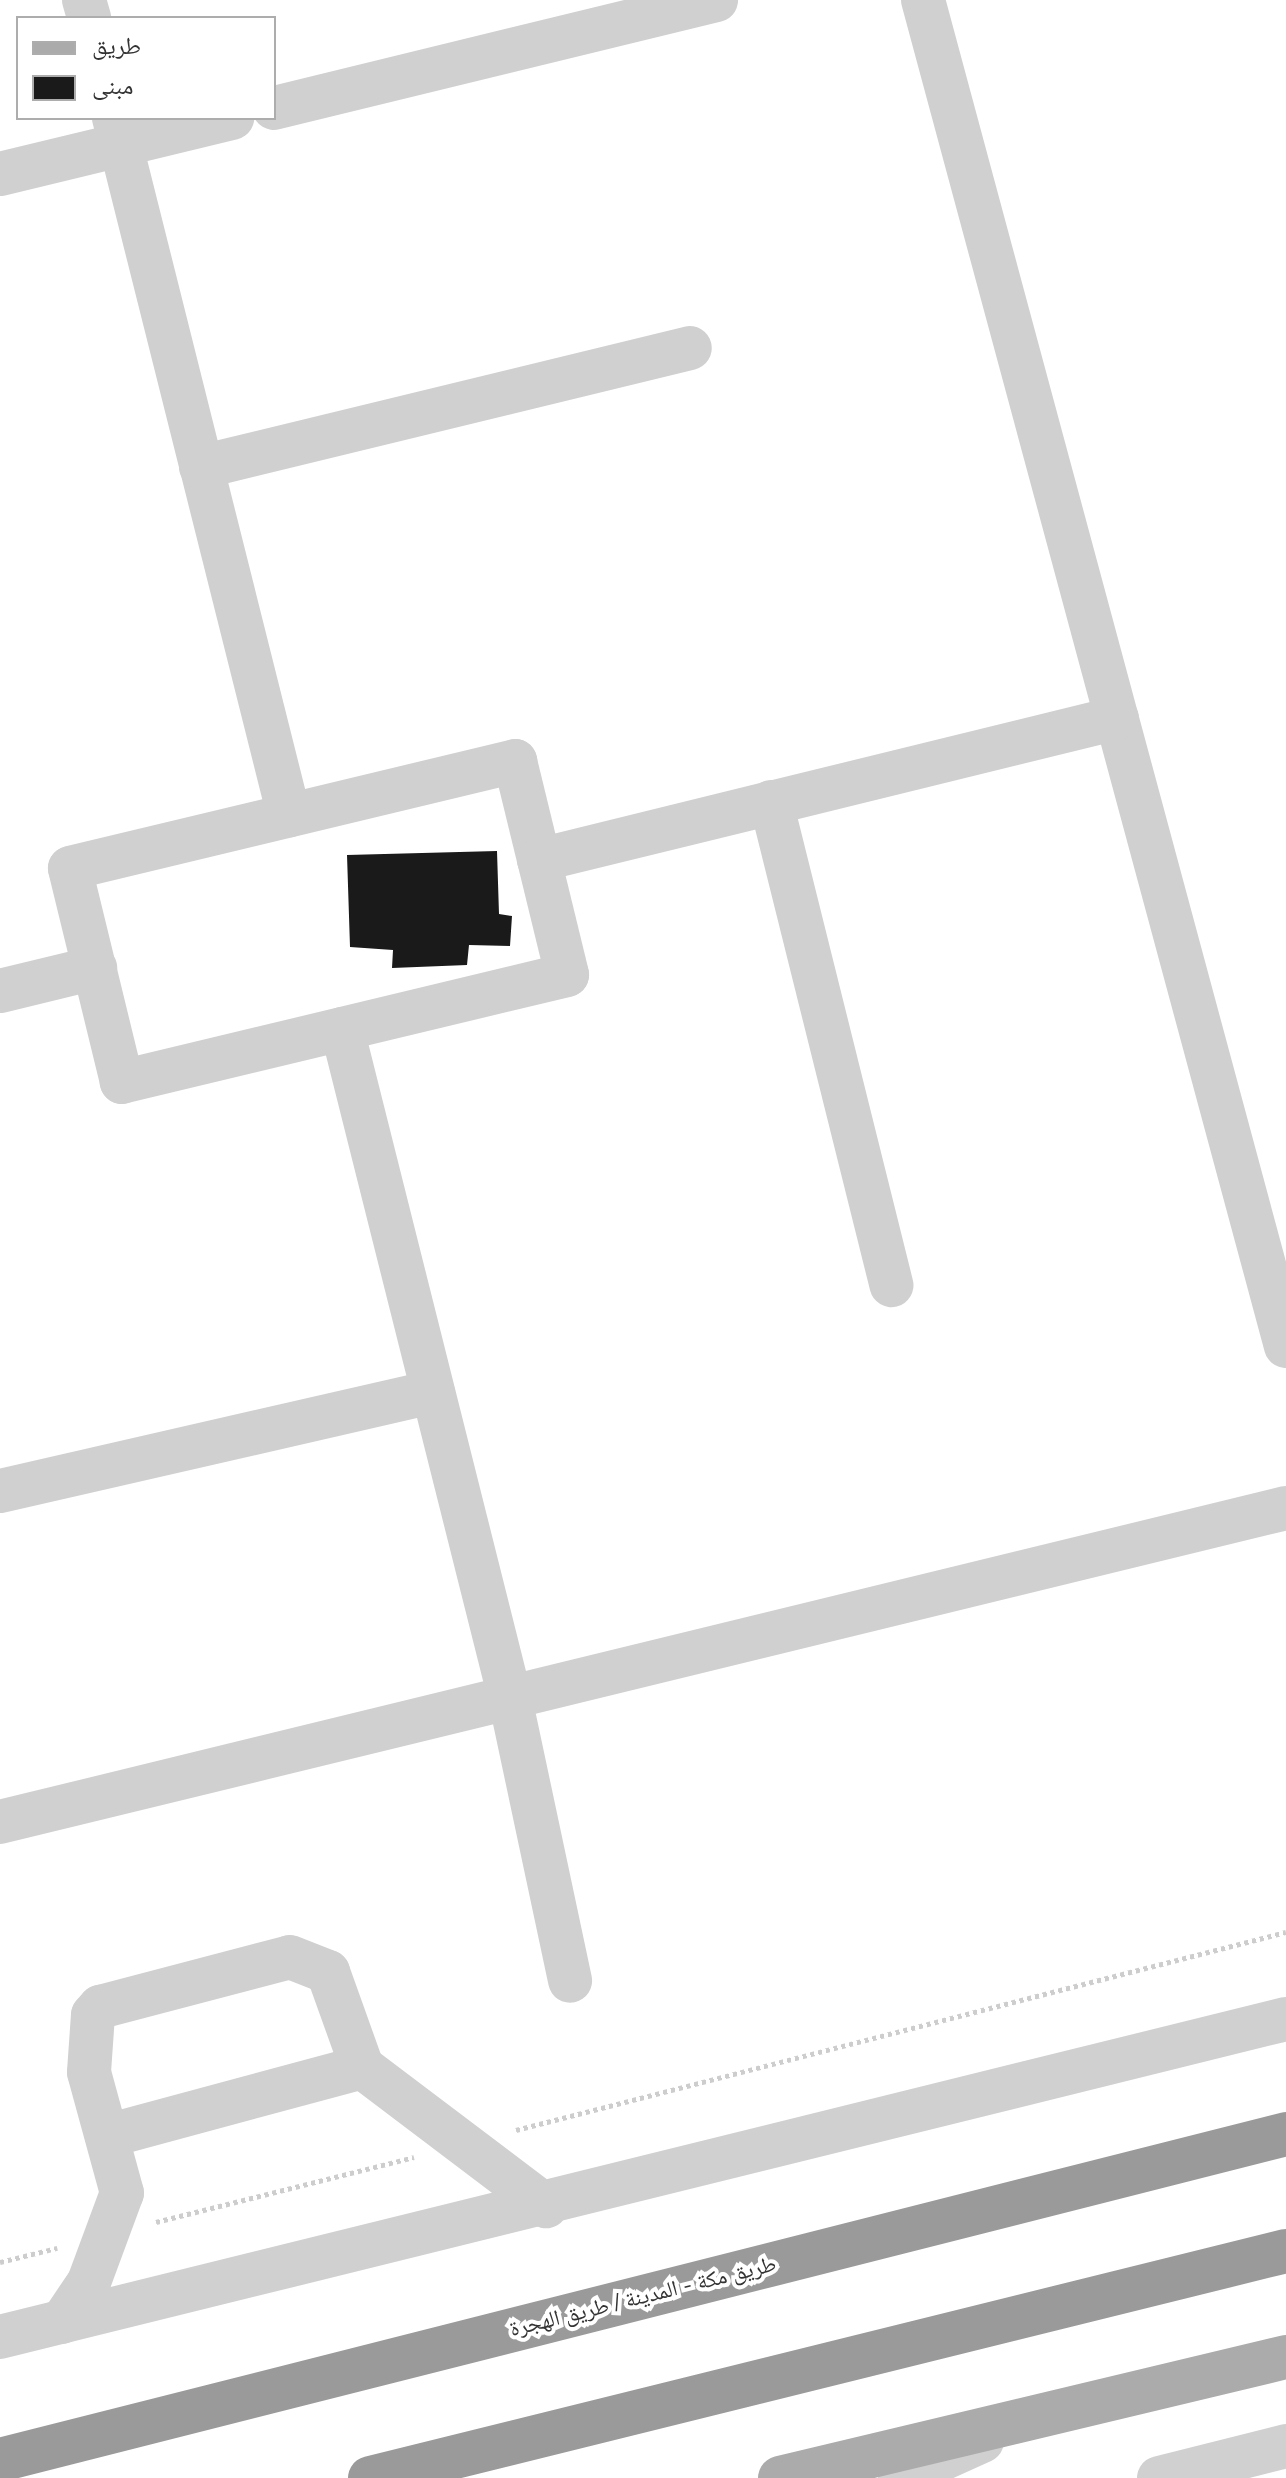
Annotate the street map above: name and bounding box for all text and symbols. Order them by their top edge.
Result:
legend [16,16,276,120]
text: طريق [92,30,141,62]
text: مبنى [92,70,133,102]
street label: طريق مكة - المدينة / طريق الهجرة [507,2251,779,2343]

